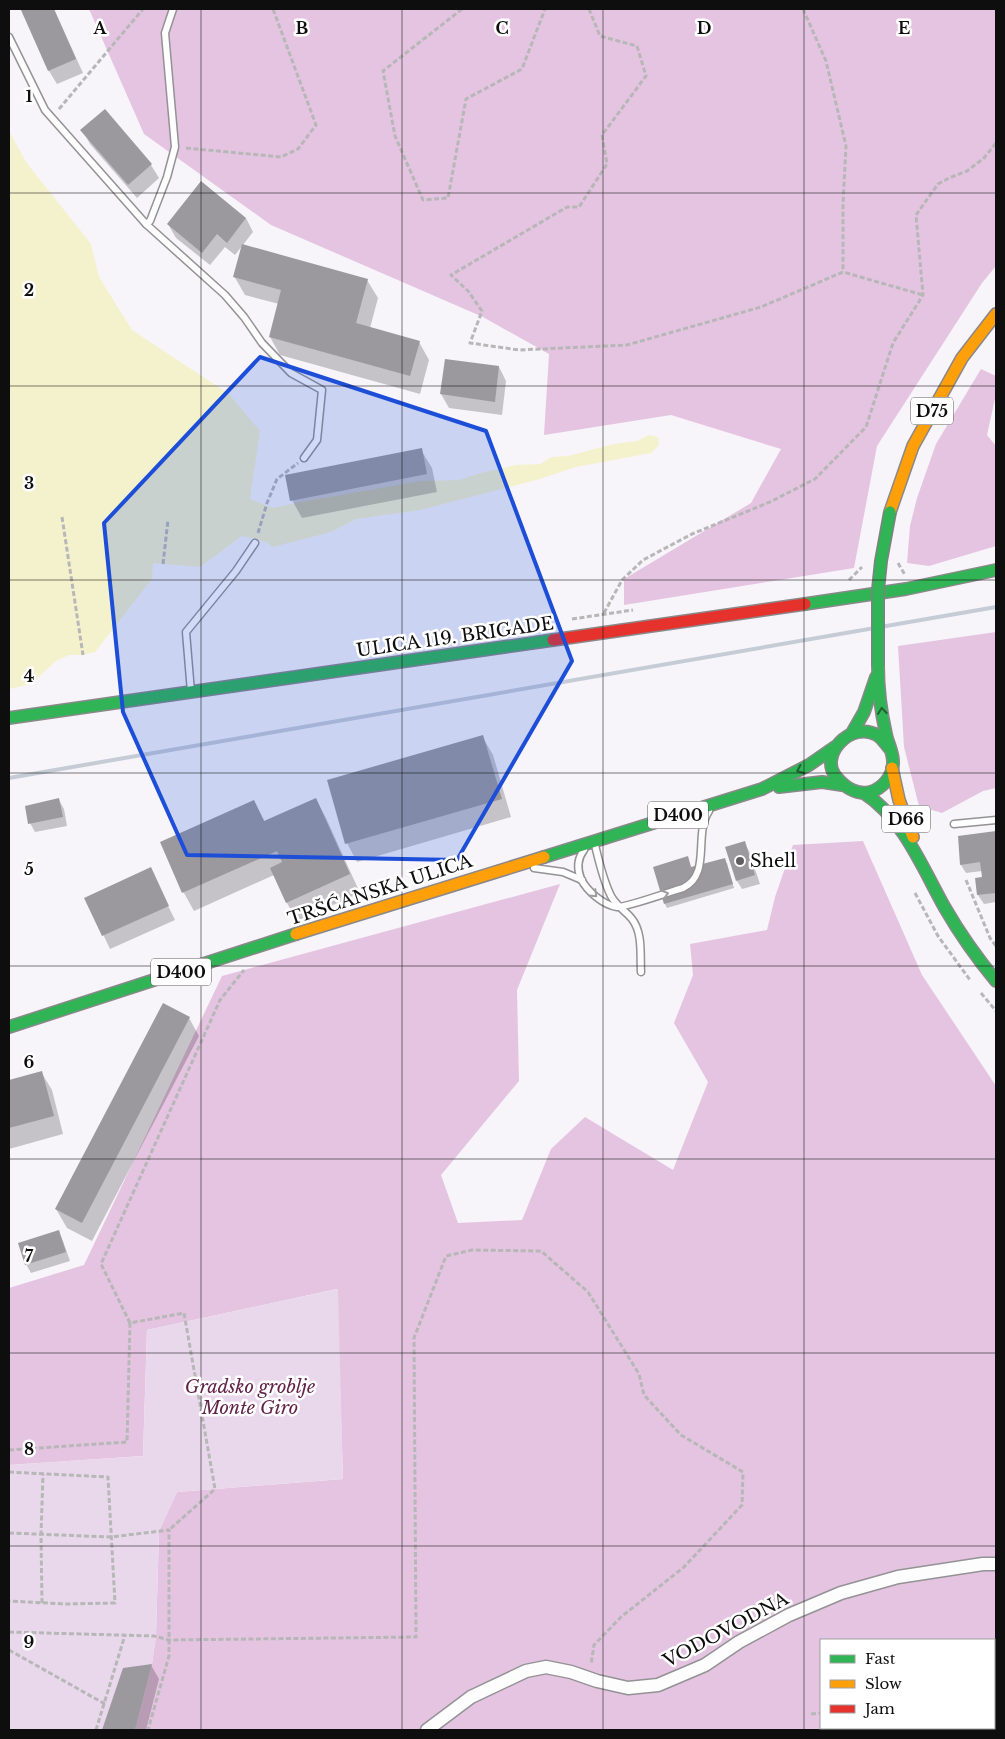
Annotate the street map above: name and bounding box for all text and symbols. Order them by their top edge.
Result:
text: A [93,18,108,38]
text: B [296,18,309,38]
text: C [495,18,509,38]
text: D [697,18,711,38]
text: E [898,18,910,38]
text: 1 [26,86,33,106]
text: 2 [24,280,34,300]
road number: D75 [911,398,953,424]
text: 3 [24,473,34,493]
street label: ULICA 119. BRIGADE [355,612,555,662]
text: 4 [24,666,34,686]
one-way arrow [877,707,888,715]
one-way arrow [796,764,805,775]
road number: D400 [648,802,708,828]
road number: D66 [882,806,930,832]
street label: TRŠĆANSKA ULICA [285,848,476,930]
place label: Shell [750,850,796,872]
marker: Shell [734,855,746,867]
text: 5 [24,859,34,879]
one-way arrow [588,888,597,897]
one-way arrow [660,889,669,899]
road number: D400 [151,959,211,986]
text: 6 [24,1052,35,1072]
text: 7 [25,1246,34,1266]
park label: Gradsko groblje Monte Giro [185,1376,315,1419]
text: 8 [24,1439,34,1459]
street label: VODOVODNA [659,1587,793,1673]
text: 9 [24,1632,35,1652]
legend [820,1639,995,1729]
text: Fast [865,1649,896,1668]
text: Slow [865,1674,902,1693]
text: Jam [863,1699,895,1718]

